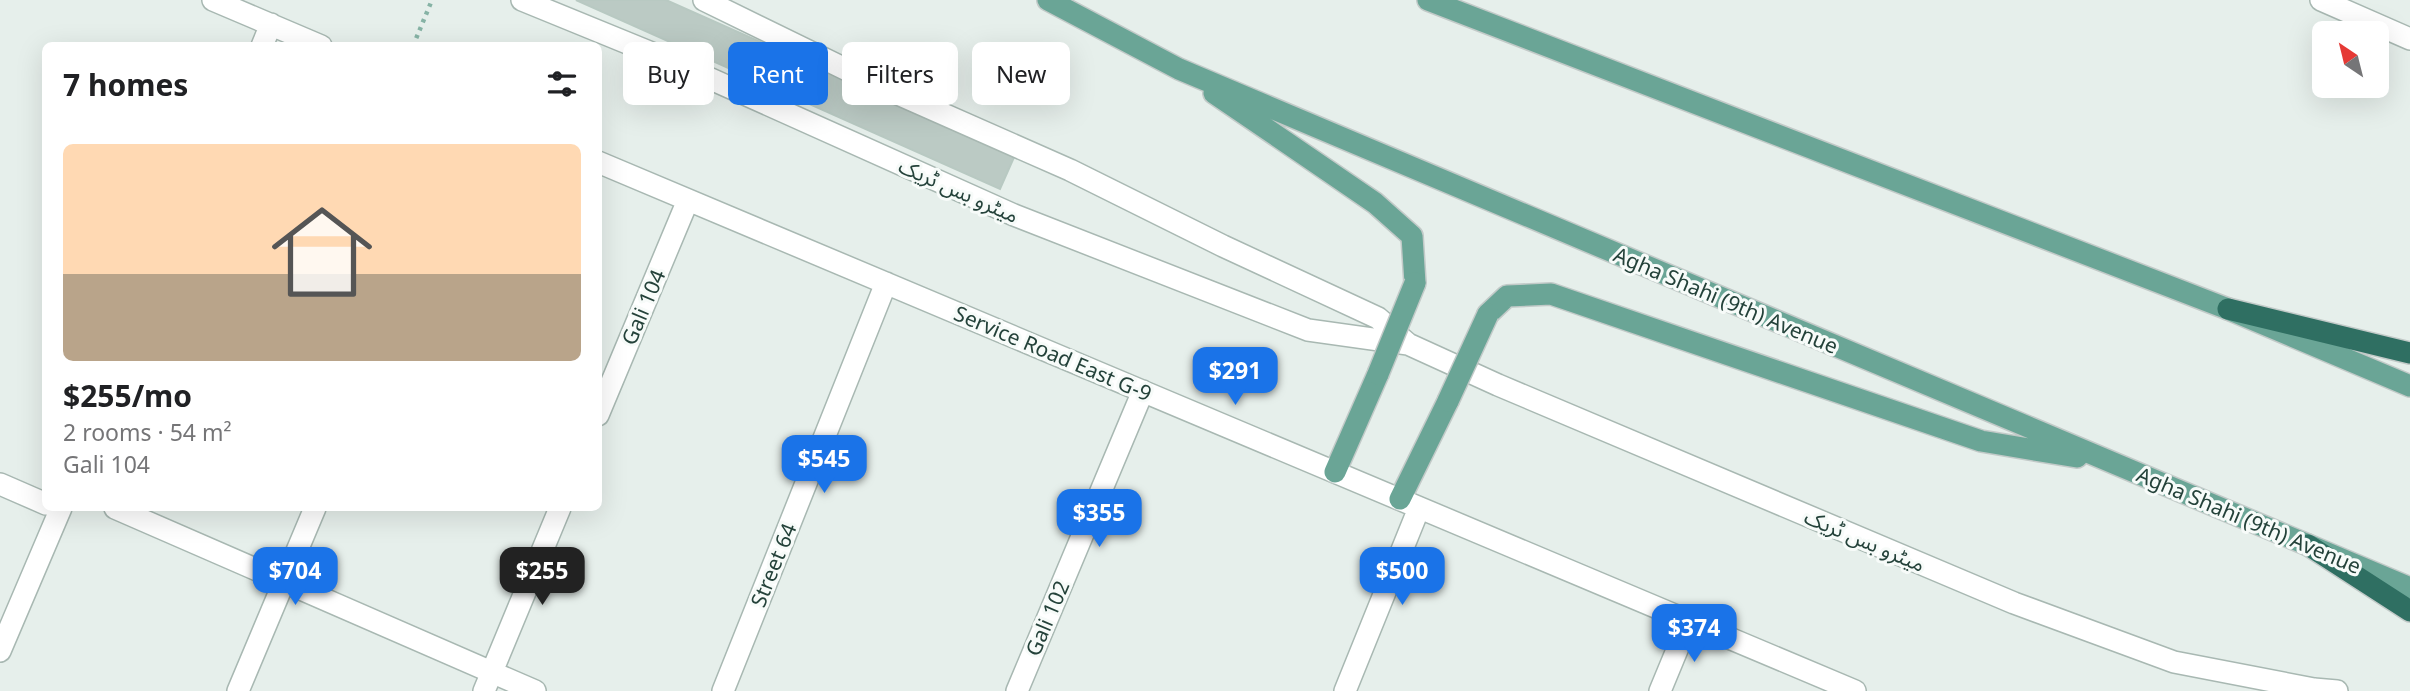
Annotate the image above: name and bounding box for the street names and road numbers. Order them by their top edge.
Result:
street label: میٹرو بس ٹریک [895,151,1023,229]
street label: Agha Shahi (9th) Avenue [1610,240,1842,360]
street label: Gali 104 [615,265,671,349]
street label: Service Road East G-9 [950,299,1156,407]
street label: Agha Shahi (9th) Avenue [2133,460,2365,580]
street label: میٹرو بس ٹریک [1800,502,1930,578]
street label: Street 64 [744,519,802,611]
street label: Gali 102 [1019,576,1075,660]

